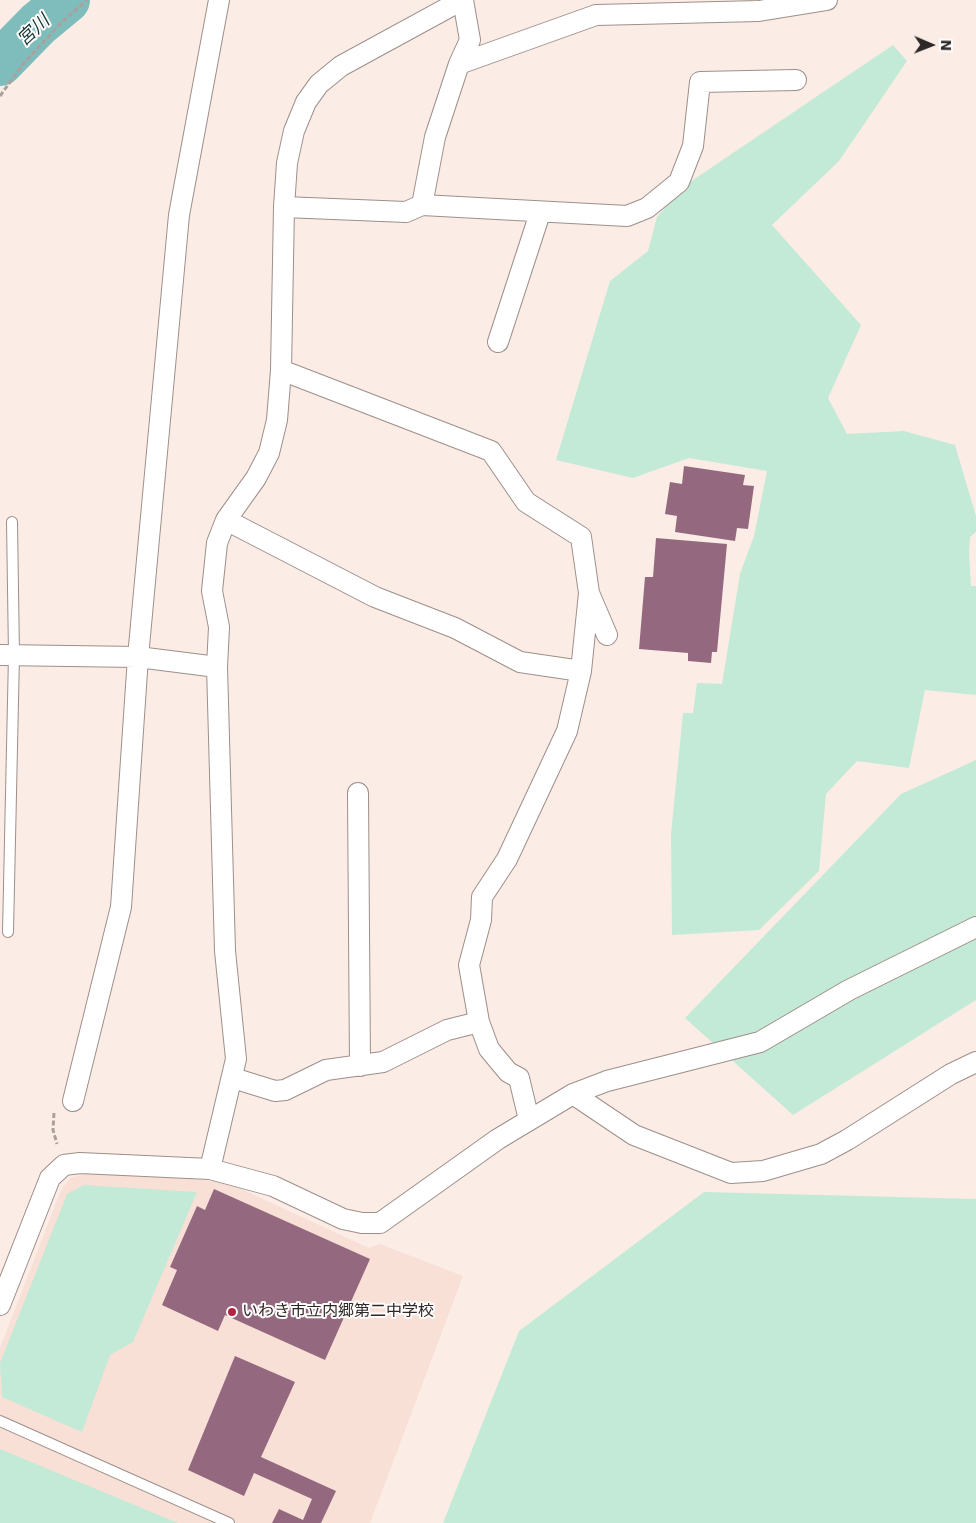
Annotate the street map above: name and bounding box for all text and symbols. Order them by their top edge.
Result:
water label: 宮川 [13,11,55,51]
north arrow [906,20,956,70]
text: N [938,39,954,51]
place label: いわき市立内郷第二中学校 [242,1302,434,1322]
marker: いわき市立内郷第二中学校 [226,1306,238,1318]

